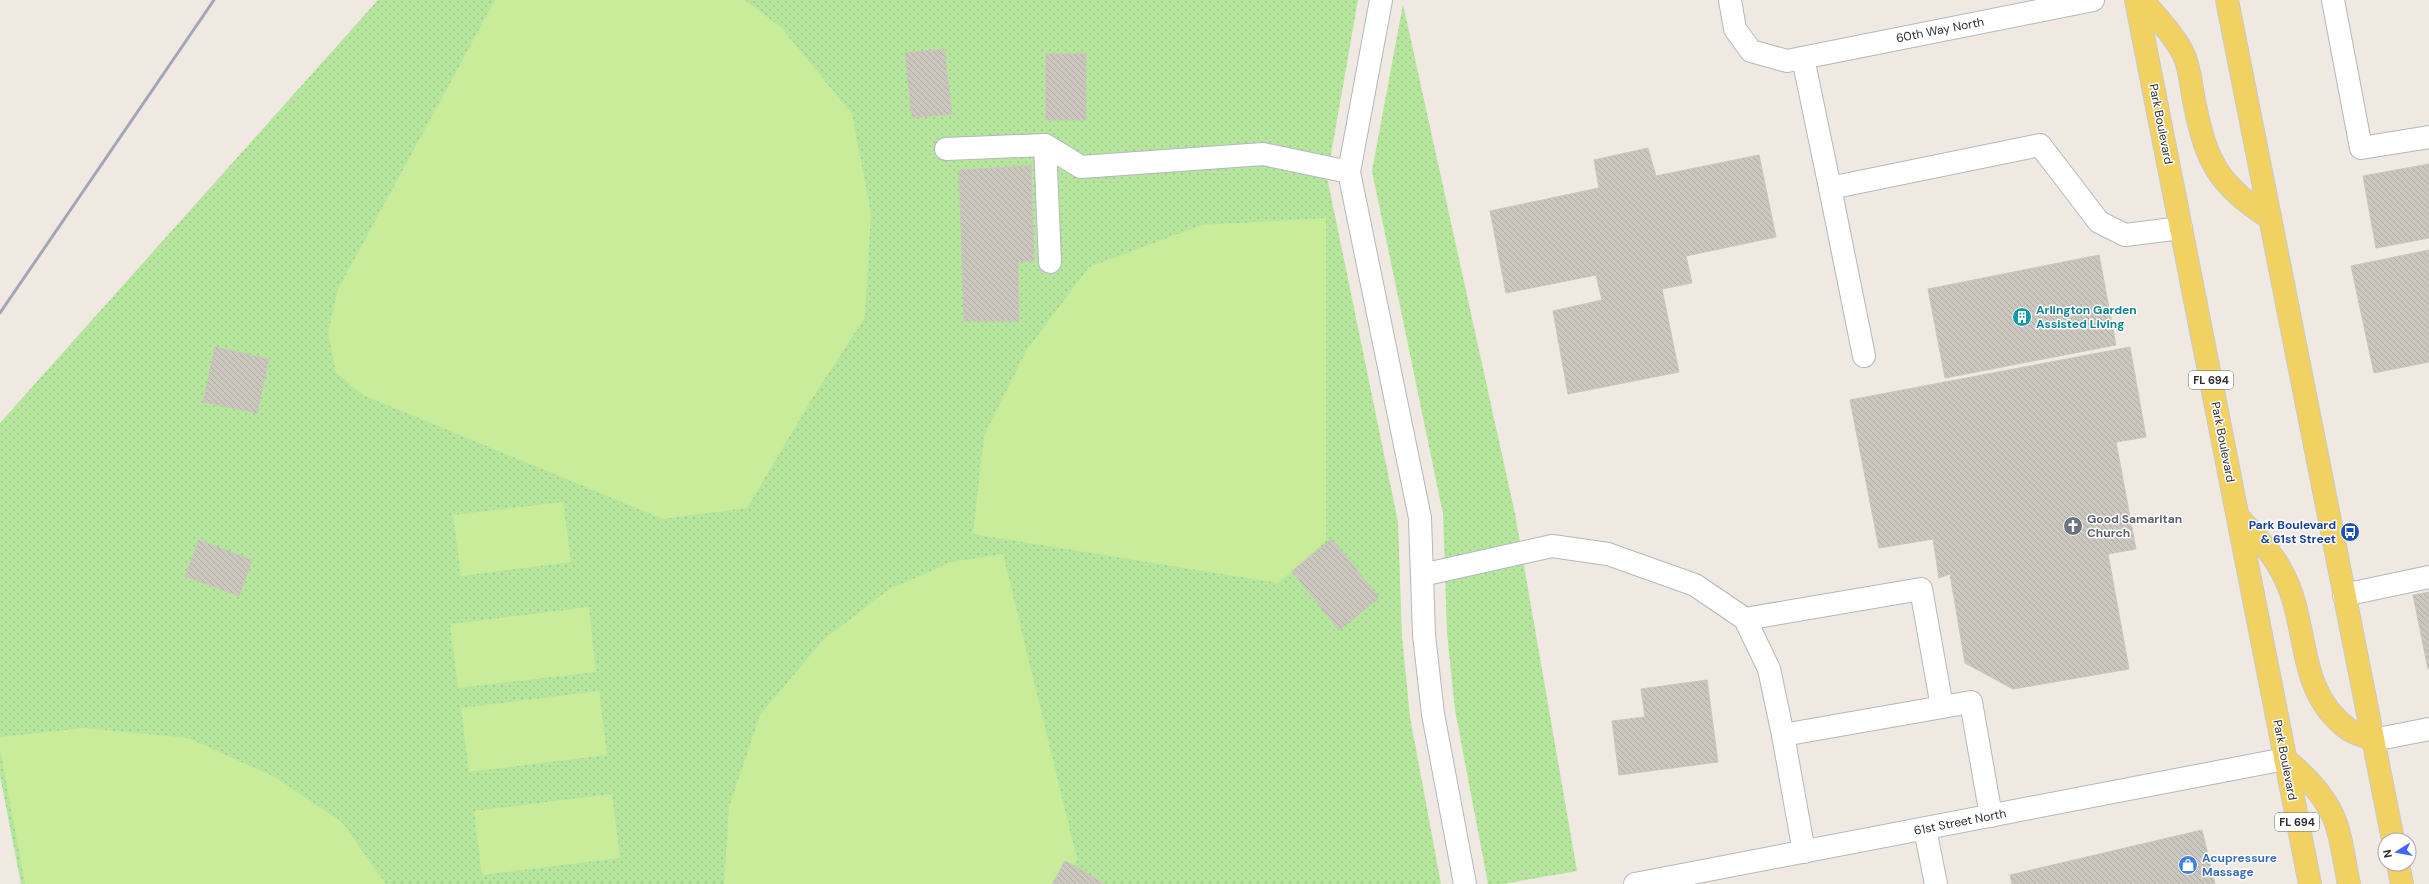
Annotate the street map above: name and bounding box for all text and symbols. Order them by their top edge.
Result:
street label: 60th Way North [1895,14,1985,46]
street label: Park Boulevard [2145,82,2177,166]
place label: Arlington Garden Assisted Living [2036,302,2137,332]
building icon: Arlington Garden Assisted Living [2011,306,2033,328]
road number: FL 694 [2189,371,2233,389]
street label: Park Boulevard [2207,400,2239,484]
place label: Good Samaritan Church [2087,511,2182,541]
church icon: Good Samaritan Church [2062,515,2084,537]
place label: Park Boulevard & 61st Street [2249,517,2336,547]
bus stop icon: Park Boulevard & 61st Street [2339,521,2361,543]
street label: Park Boulevard [2269,718,2301,802]
street label: 61st Street North [1913,805,2008,839]
road number: FL 694 [2275,813,2319,831]
north arrow [2377,832,2417,872]
text: N [2380,849,2395,859]
place label: Acupressure Massage [2202,850,2277,880]
shop icon: Acupressure Massage [2177,854,2199,876]

